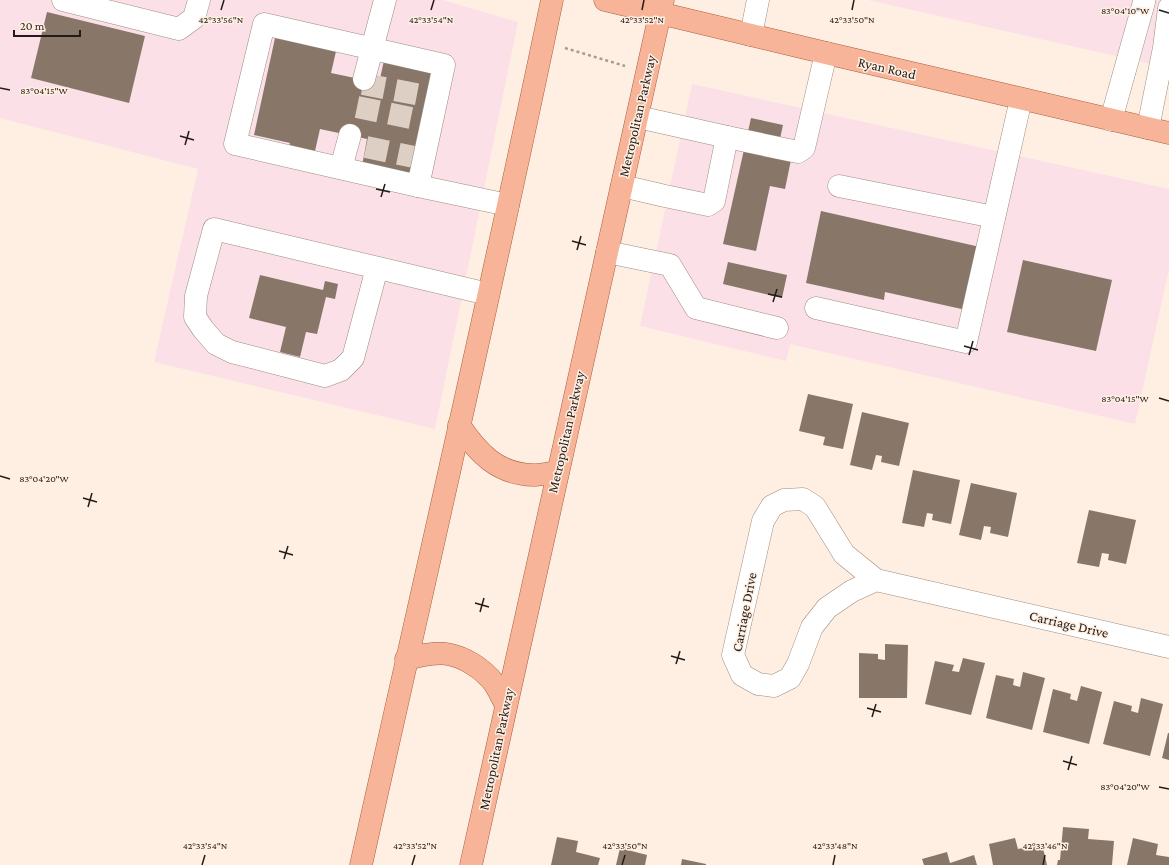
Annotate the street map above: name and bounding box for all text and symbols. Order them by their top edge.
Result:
text: 83°04'10"W [1101,5,1150,16]
scale bar [14,12,80,38]
text: 42°33'56"N [199,14,244,25]
text: 42°33'54"N [409,14,454,25]
text: 42°33'52"N [620,14,665,25]
text: 42°33'50"N [829,14,875,25]
text: 20 m [20,19,45,33]
street label: Metropolitan Parkway [615,53,659,178]
street label: Ryan Road [857,54,918,83]
text: 83°04'15"W [20,85,68,96]
street label: Metropolitan Parkway [544,369,588,494]
text: 83°04'15"W [1101,393,1149,404]
text: 83°04'20"W [19,473,70,484]
street label: Carriage Drive [728,571,760,653]
street label: Carriage Drive [1028,607,1110,641]
street label: Metropolitan Parkway [475,686,517,812]
text: 83°04'20"W [1100,781,1151,792]
text: 42°33'54"N [183,840,228,851]
text: 42°33'52"N [393,840,438,851]
text: 42°33'50"N [602,840,648,851]
text: 42°33'48"N [812,840,858,851]
text: 42°33'46"N [1022,840,1068,851]

